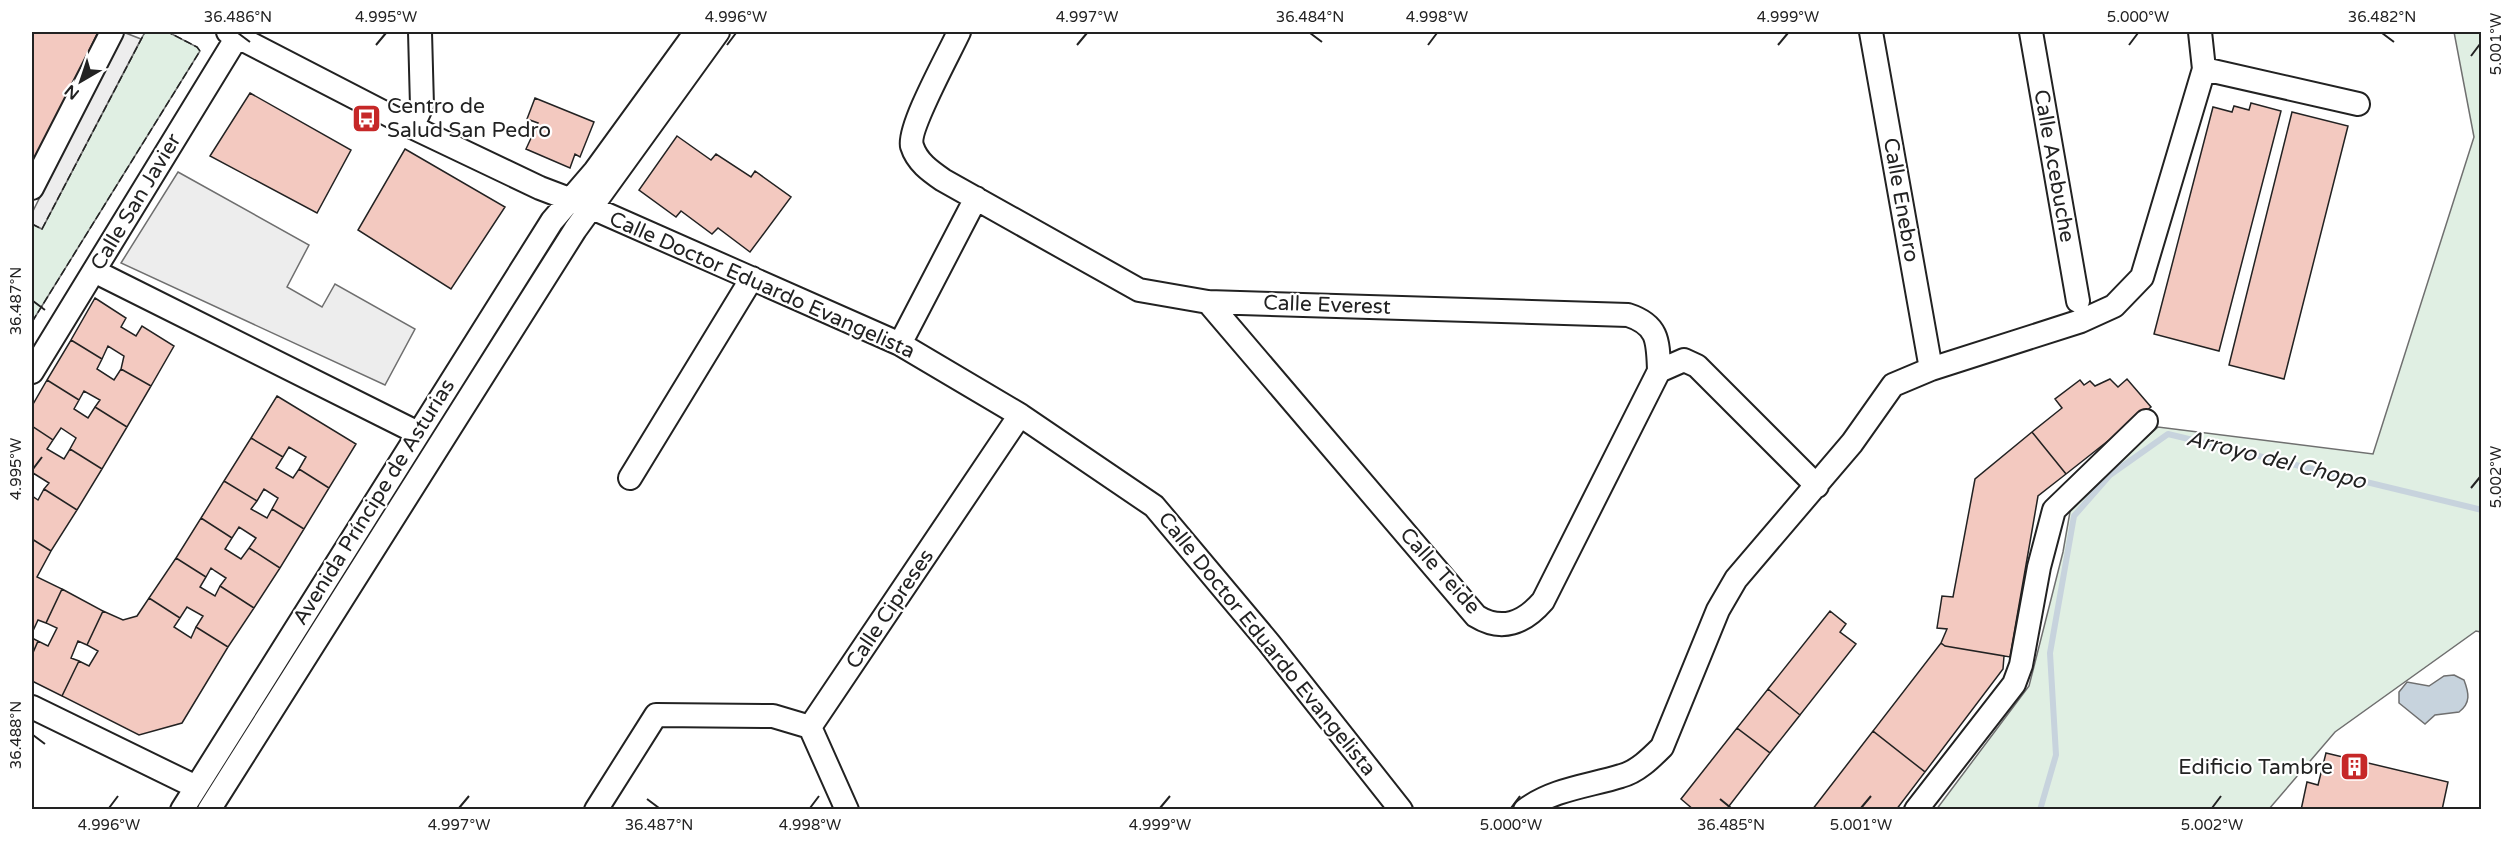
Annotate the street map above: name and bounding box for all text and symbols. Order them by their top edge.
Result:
text: 36.486°N [204,8,272,26]
text: 4.995°W [355,8,417,26]
text: 4.996°W [705,8,767,26]
text: 4.997°W [1056,8,1118,26]
text: 36.484°N [1276,8,1344,26]
text: 4.998°W [1406,8,1468,26]
text: 4.999°W [1757,8,1819,26]
text: 5.000°W [2107,8,2169,26]
text: 36.482°N [2348,8,2416,26]
text: 5.001°W [2487,13,2505,75]
north arrow [51,51,111,111]
text: N [61,80,83,104]
street label: Calle Acebuche [2028,88,2080,244]
place label: Centro de Salud San Pedro [387,94,551,143]
bus stop icon: Centro de Salud San Pedro [350,102,382,134]
street label: Calle San Javier [85,129,187,275]
street label: Calle Enebro [1878,136,1924,264]
street label: Calle Doctor Eduardo Evangelista [605,206,919,364]
text: 36.487°N [7,267,25,335]
street label: Calle Everest [1263,290,1391,320]
street label: Avenida Príncipe de Asturias [288,374,460,630]
water label: Arroyo del Chopo [2184,425,2370,495]
text: 4.995°W [7,438,25,500]
text: 5.002°W [2487,446,2505,508]
street label: Calle Doctor Eduardo Evangelista [1153,507,1381,781]
street label: Calle Teide [1395,523,1485,620]
street label: Calle Cipreses [841,544,939,674]
text: 36.488°N [7,701,25,769]
building icon: Edificio Tambre [2338,751,2370,783]
place label: Edificio Tambre [2178,755,2333,780]
text: 4.996°W [78,816,140,834]
text: 4.997°W [428,816,490,834]
text: 36.487°N [625,816,693,834]
text: 4.998°W [779,816,841,834]
text: 4.999°W [1129,816,1191,834]
text: 5.000°W [1480,816,1542,834]
text: 36.485°N [1697,816,1765,834]
text: 5.001°W [1830,816,1892,834]
text: 5.002°W [2181,816,2243,834]

